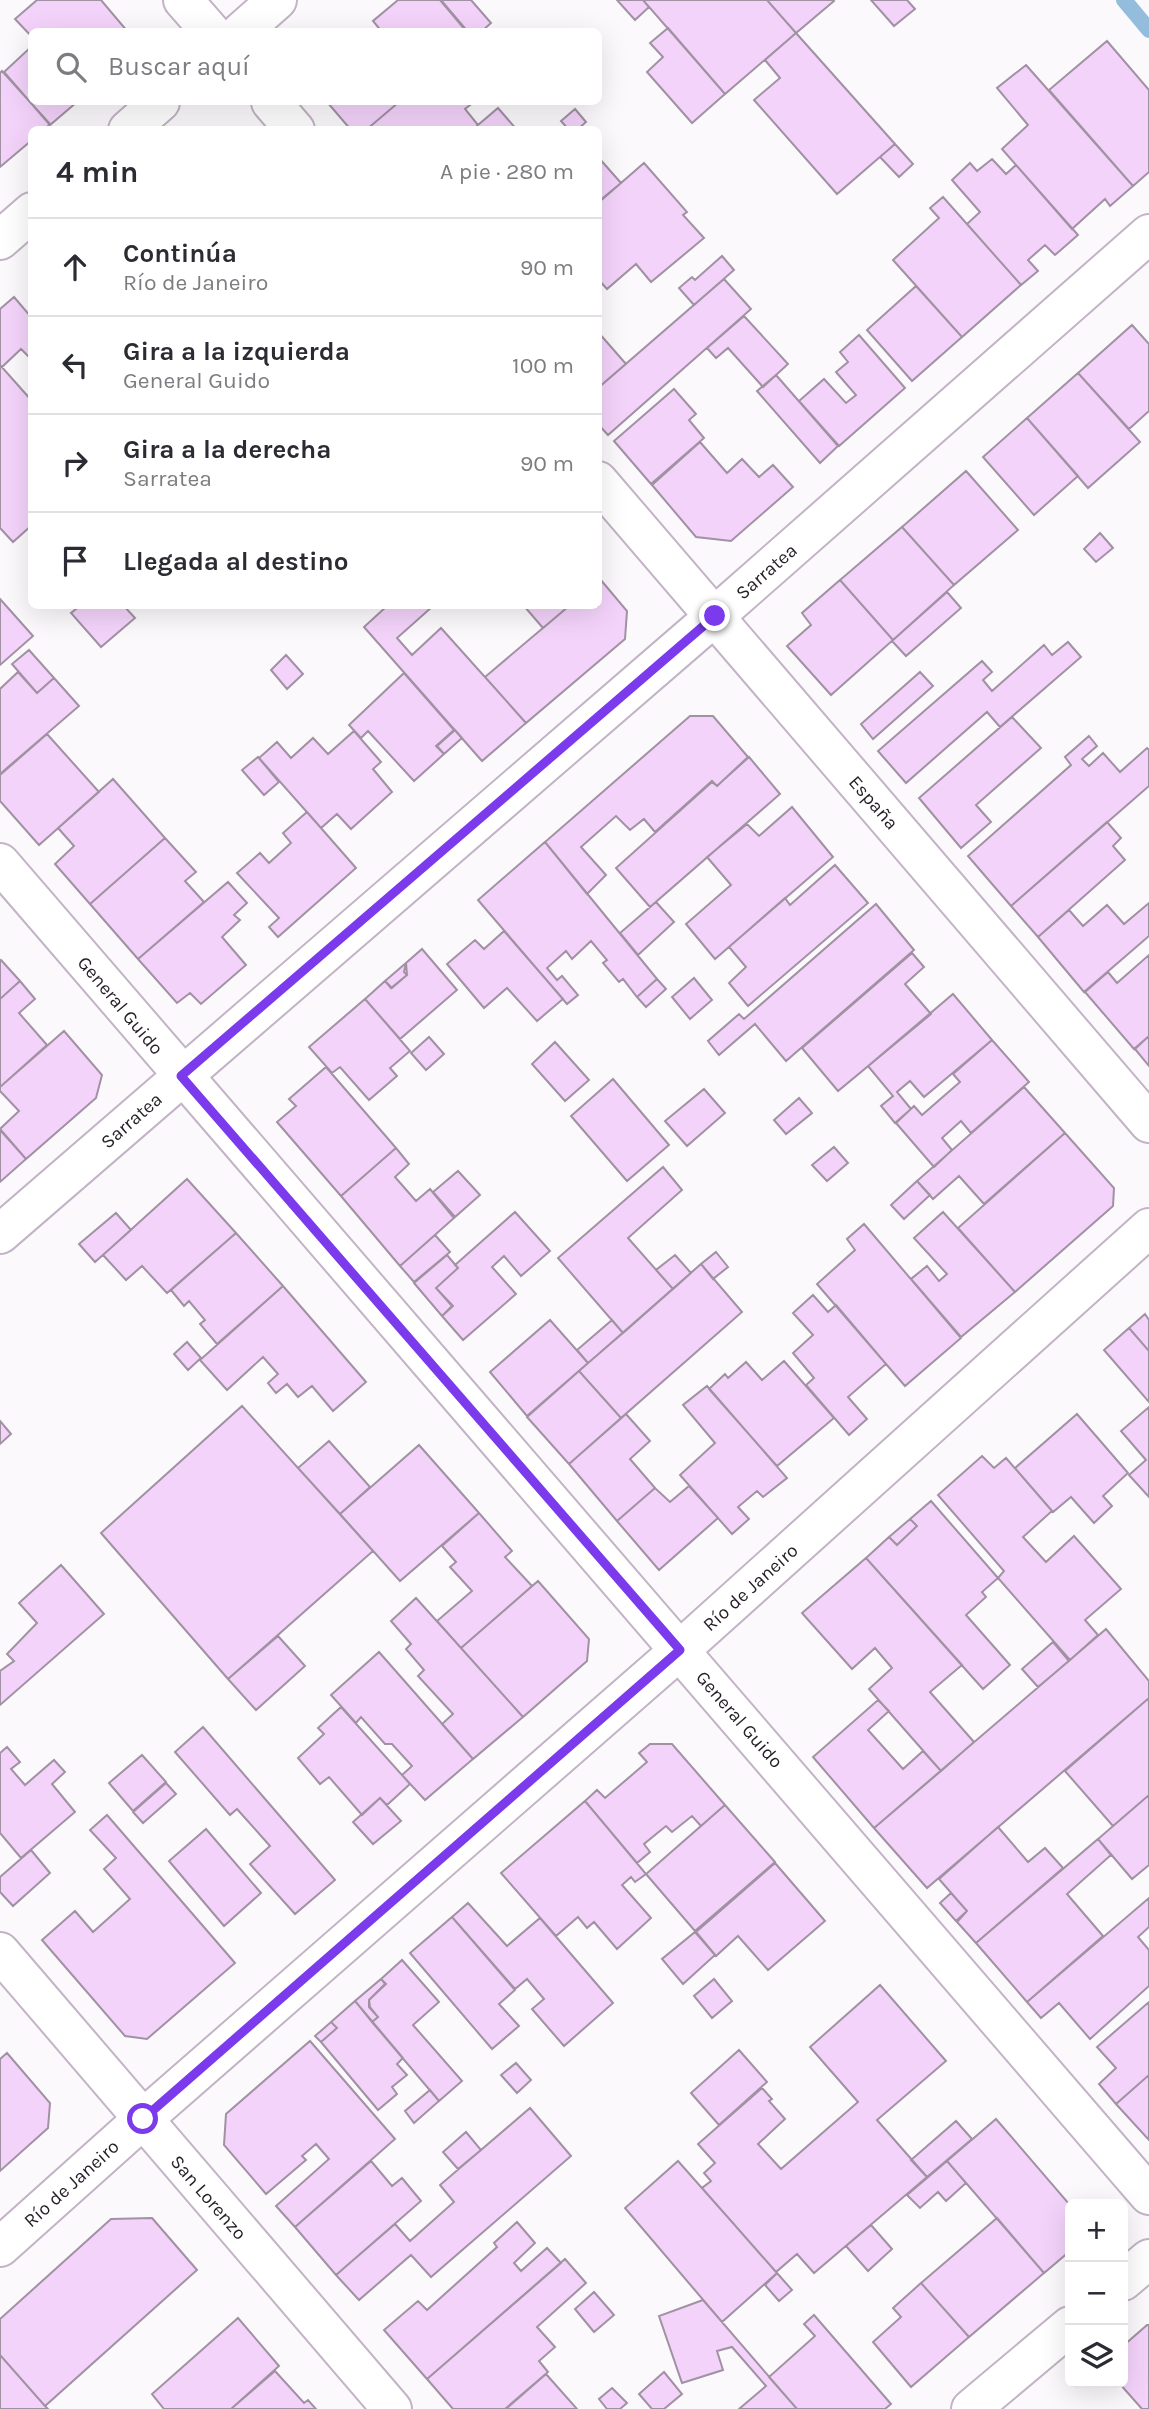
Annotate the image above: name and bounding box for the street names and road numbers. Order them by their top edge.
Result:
street label: Sarratea [732,539,802,604]
street label: España [844,771,903,834]
street label: General Guido [73,952,168,1059]
street label: Sarratea [97,1088,167,1153]
street label: Río de Janeiro [699,1539,803,1636]
street label: General Guido [691,1667,787,1773]
street label: Río de Janeiro [20,2135,124,2232]
street label: San Lorenzo [166,2151,251,2244]

